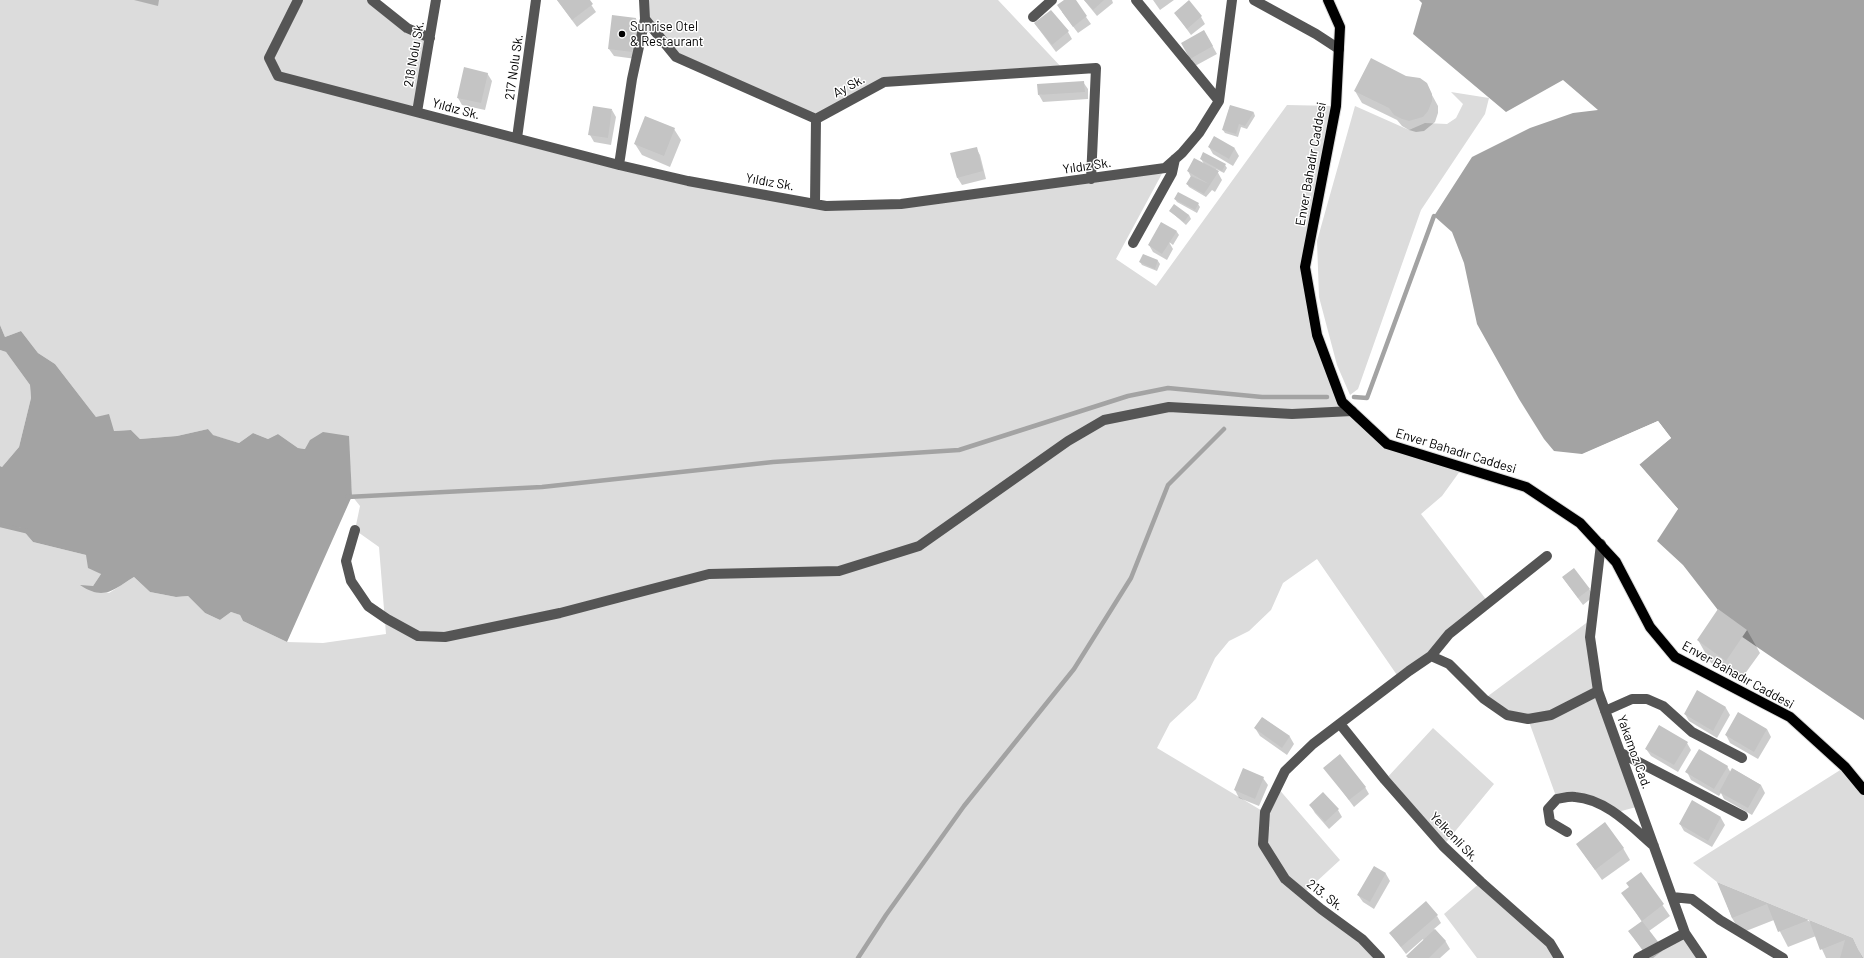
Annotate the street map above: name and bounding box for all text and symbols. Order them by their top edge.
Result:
place label: Sunrise Otel & Restaurant [630,19,704,50]
street label: 218 Nolu Sk. [401,20,427,88]
marker: Sunrise Otel & Restaurant [617,29,627,39]
street label: 217 Nolu Sk. [502,33,526,101]
street label: Ay Sk. [830,71,868,101]
street label: Yıldız Sk. [430,95,482,123]
street label: Enver Bahadır Caddesi [1292,101,1330,227]
street label: Yıldız Sk. [1062,155,1112,177]
street label: Yıldız Sk. [744,170,796,194]
street label: Enver Bahadır Caddesi [1394,425,1518,477]
street label: Enver Bahadır Caddesi [1679,638,1797,712]
street label: Yakamoz Cad. [1613,713,1655,791]
street label: Yelkenli Sk. [1426,809,1482,865]
street label: 213. Sk. [1304,876,1346,914]

